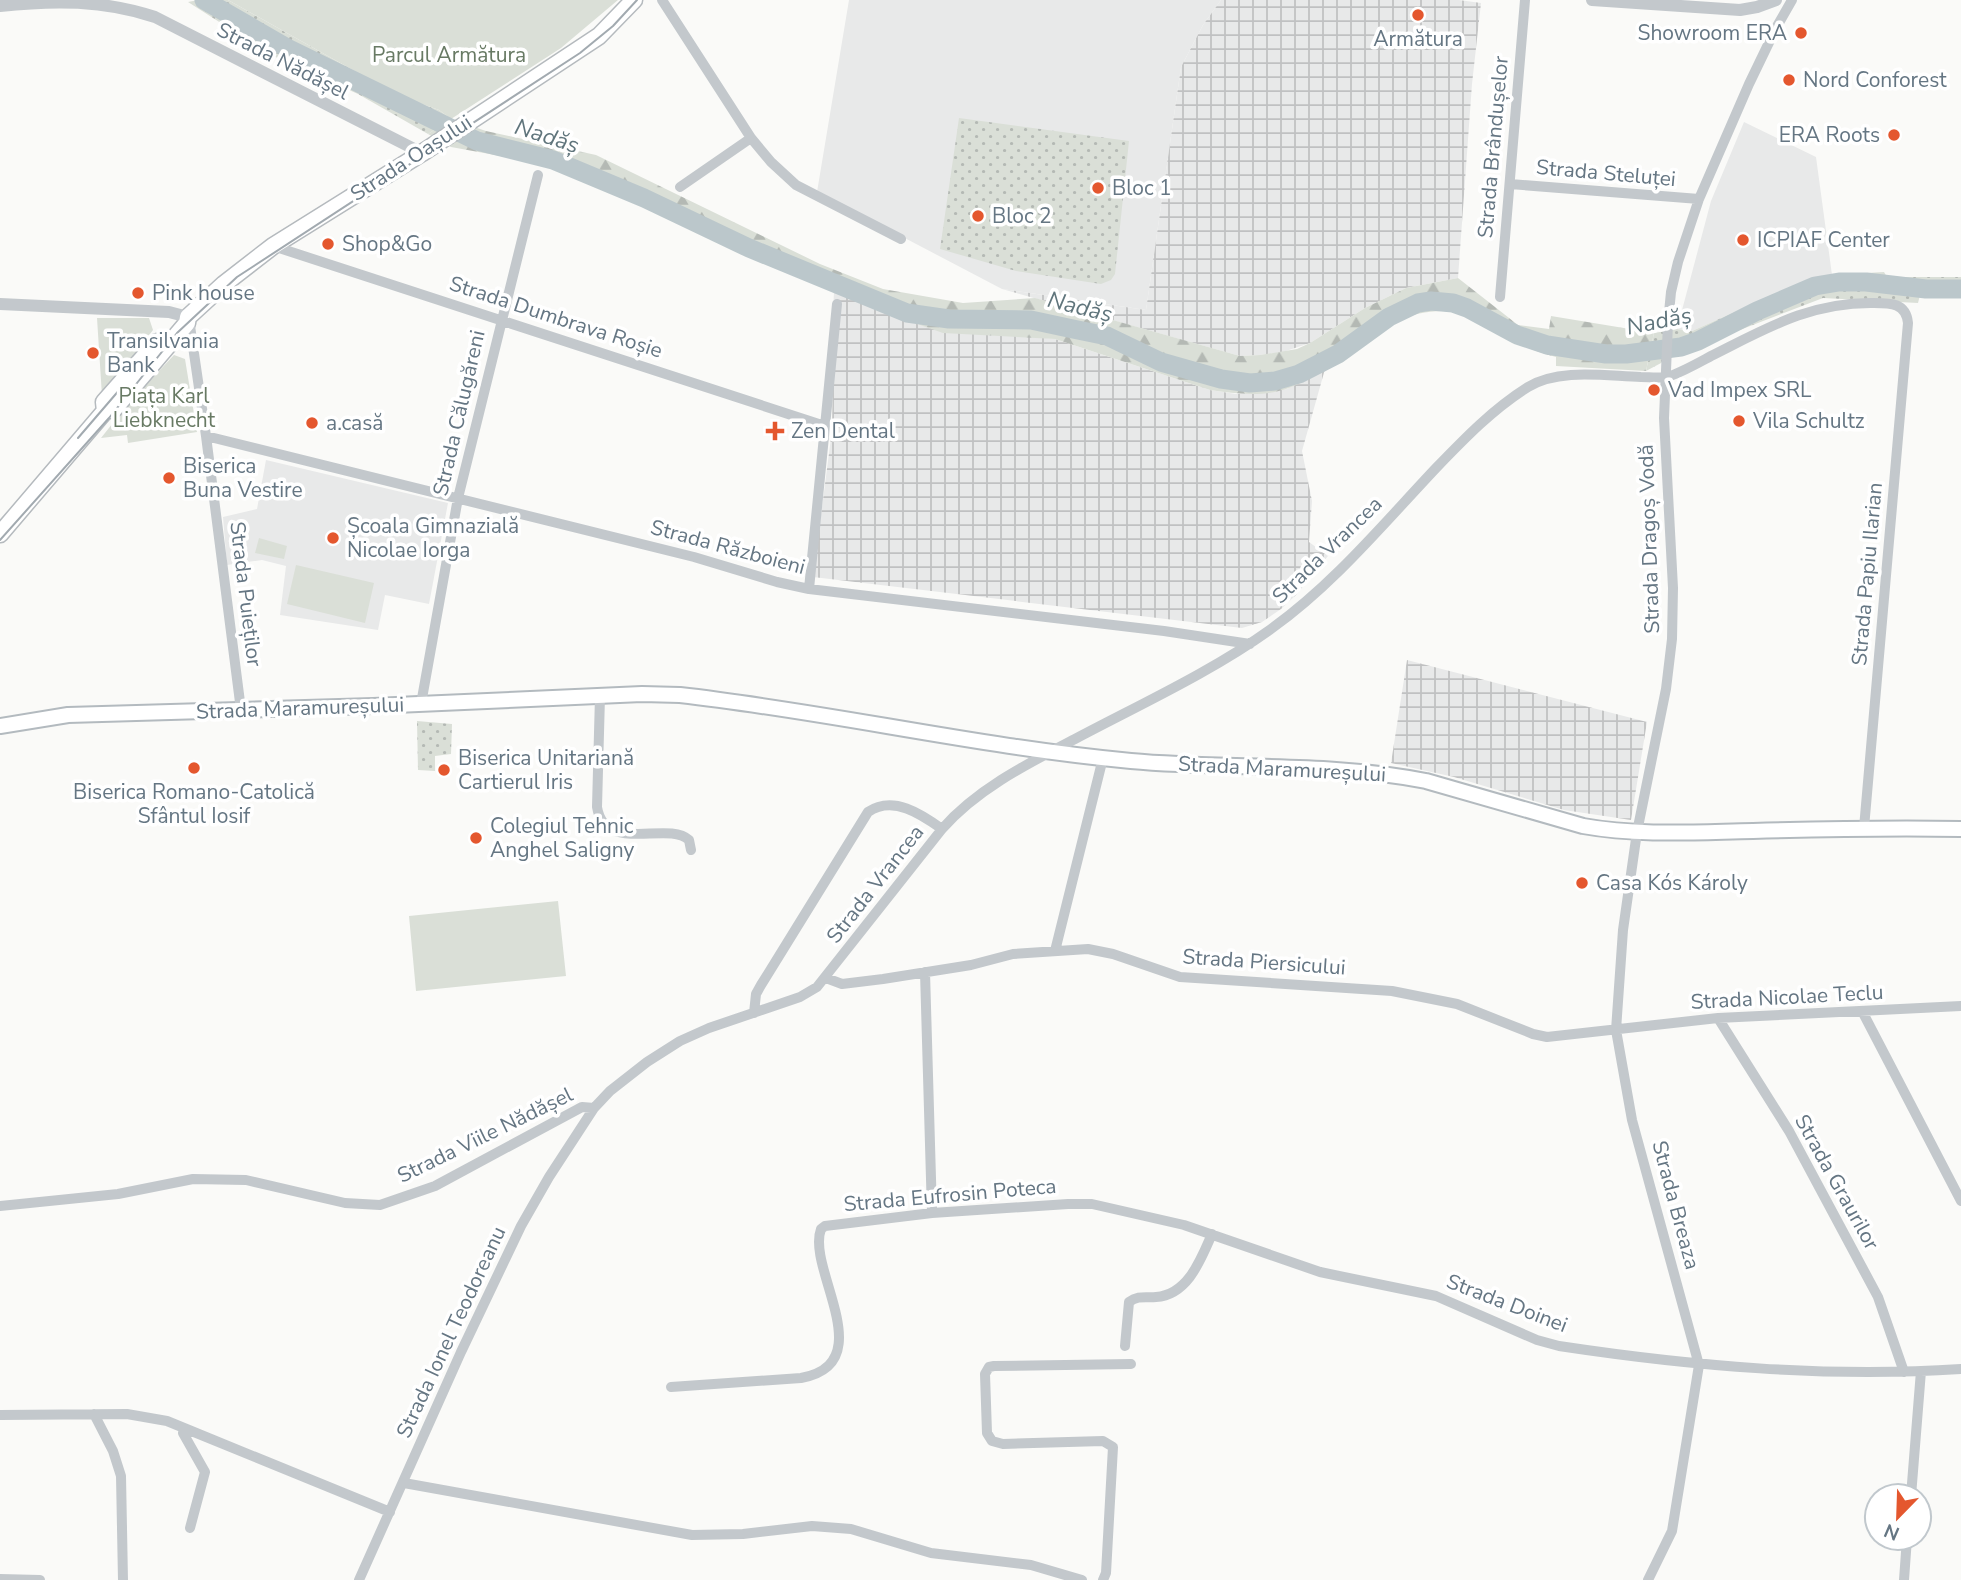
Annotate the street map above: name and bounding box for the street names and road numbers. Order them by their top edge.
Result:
street label: Strada Nădășel [212,16,355,107]
street label: Strada Brândușelor [1471,54,1515,239]
street label: Strada Oașului [345,108,477,208]
street label: Strada Steluței [1535,153,1677,193]
street label: Strada Dumbrava Roșie [446,269,666,365]
street label: Strada Călugăreni [426,327,492,499]
street label: Strada Dragoș Vodă [1632,444,1666,634]
street label: Strada Papiu Ilarian [1845,481,1889,667]
street label: Strada Vrancea [1266,490,1388,610]
street label: Strada Războieni [648,513,808,581]
street label: Strada Puieților [223,520,269,669]
street label: Strada Maramureșului [195,690,405,726]
street label: Strada Maramureșului [1177,750,1387,788]
street label: Strada Vrancea [820,819,930,949]
street label: Strada Piersicului [1181,942,1347,982]
street label: Strada Nicolae Teclu [1690,978,1884,1016]
street label: Strada Viile Nădășel [393,1080,578,1190]
street label: Strada Graurilor [1788,1109,1886,1255]
street label: Strada Breaza [1645,1138,1707,1272]
street label: Strada Eufrosin Poteca [842,1172,1058,1218]
street label: Strada Ionel Teodoreanu [390,1222,512,1442]
street label: Strada Doinei [1442,1267,1572,1339]

